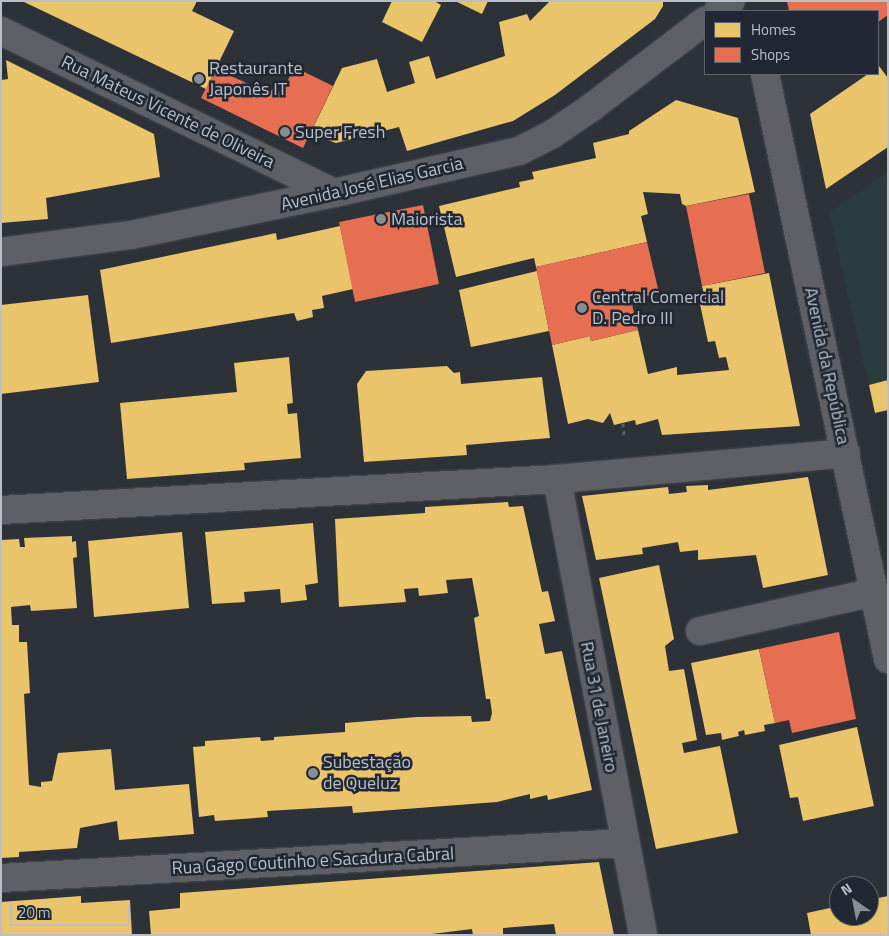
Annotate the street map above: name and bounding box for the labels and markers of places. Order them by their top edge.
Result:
place label: Restaurante Japonês IT [209,58,303,100]
marker: Restaurante Japonês IT [193,73,205,85]
place label: Super Fresh [295,121,385,143]
marker: Super Fresh [279,126,291,138]
place label: Maiorista [391,208,462,230]
marker: Maiorista [375,213,387,225]
place label: Central Comercial D. Pedro III [592,287,724,330]
marker: Central Comercial D. Pedro III [576,302,588,314]
place label: Subestação de Queluz [323,752,411,794]
marker: Subestação de Queluz [307,767,319,779]

